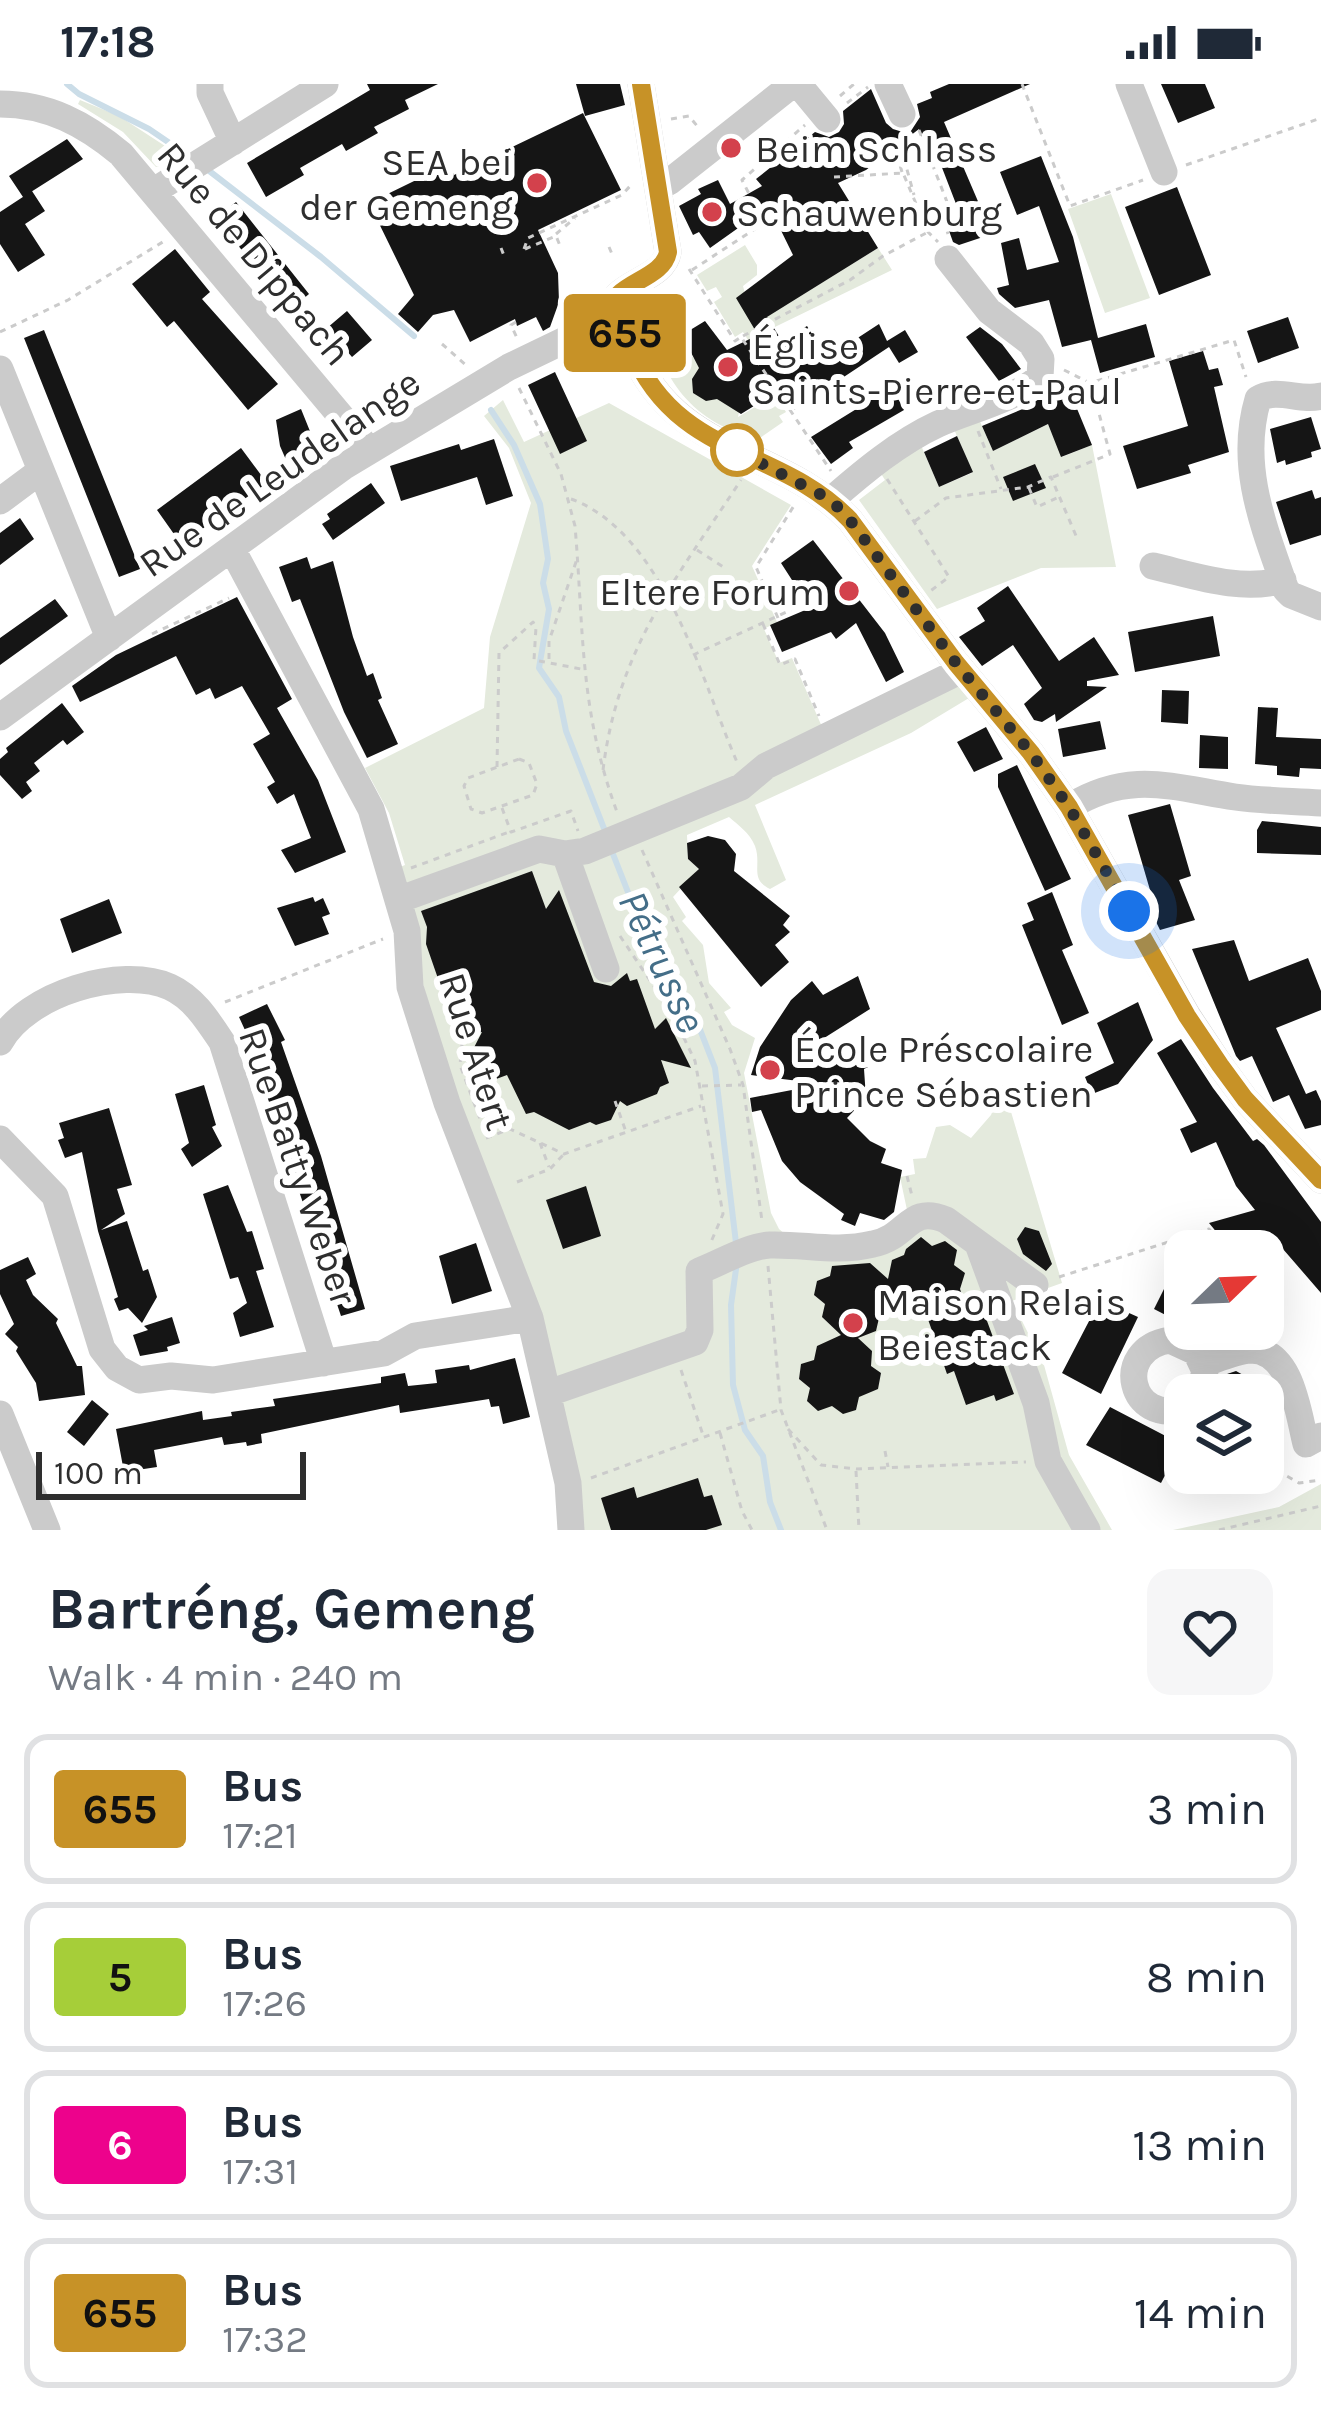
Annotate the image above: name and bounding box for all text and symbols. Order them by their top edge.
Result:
text: 17:18 [60,16,156,68]
place label: Beim Schlass [755,126,997,172]
street label: Rue de Dippach [147,133,361,375]
marker: Beim Schlass [718,135,744,161]
place label: SEA bei der Gemeng [299,139,513,230]
marker: SEA bei der Gemeng [524,170,550,196]
place label: Schauwenburg [736,190,1002,236]
marker: Schauwenburg [699,199,725,225]
line badge: 655 [556,294,694,372]
text: 655 [588,308,662,358]
place label: Église Saints-Pierre-et-Paul [752,323,1122,414]
marker: Église Saints-Pierre-et-Paul [715,354,741,380]
street label: Rue de Leudelange [130,359,429,587]
unlabelled marker [712,425,762,475]
place label: Eltere Forum [599,569,825,615]
marker: Eltere Forum [836,578,862,604]
your location [1099,881,1159,941]
water label: Pétrusse [608,882,717,1040]
street label: Rue Atert [429,967,523,1136]
street label: Rue Batty Weber [229,1022,367,1312]
place label: École Préscolaire Prince Sébastien [794,1026,1093,1117]
marker: École Préscolaire Prince Sébastien [757,1057,783,1083]
north arrow [1164,1230,1284,1350]
map controls [1164,1230,1284,1494]
place label: Maison Relais Beiestack [877,1279,1126,1370]
marker: Maison Relais Beiestack [840,1310,866,1336]
button: layers [1164,1374,1284,1494]
scale bar [36,1446,306,1499]
text: 100 m [54,1454,143,1492]
button: heart [1147,1569,1273,1695]
text: Bartréng, Gemeng [48,1576,535,1642]
text: Walk · 4 min · 240 m [48,1654,403,1700]
text: Bus [222,1760,303,1812]
text: 3 min [1147,1783,1267,1835]
text: 655 [83,1784,157,1834]
text: 17:21 [222,1812,298,1858]
text: Bus [222,1928,303,1980]
text: 8 min [1146,1951,1267,2003]
text: 5 [108,1952,132,2002]
text: 17:26 [222,1980,307,2026]
text: Bus [222,2096,303,2148]
text: 13 min [1132,2119,1267,2171]
text: 6 [107,2120,133,2170]
text: 17:31 [222,2148,298,2194]
text: Bus [222,2264,303,2316]
text: 14 min [1134,2287,1267,2339]
text: 655 [83,2288,157,2338]
text: 17:32 [222,2316,308,2362]

